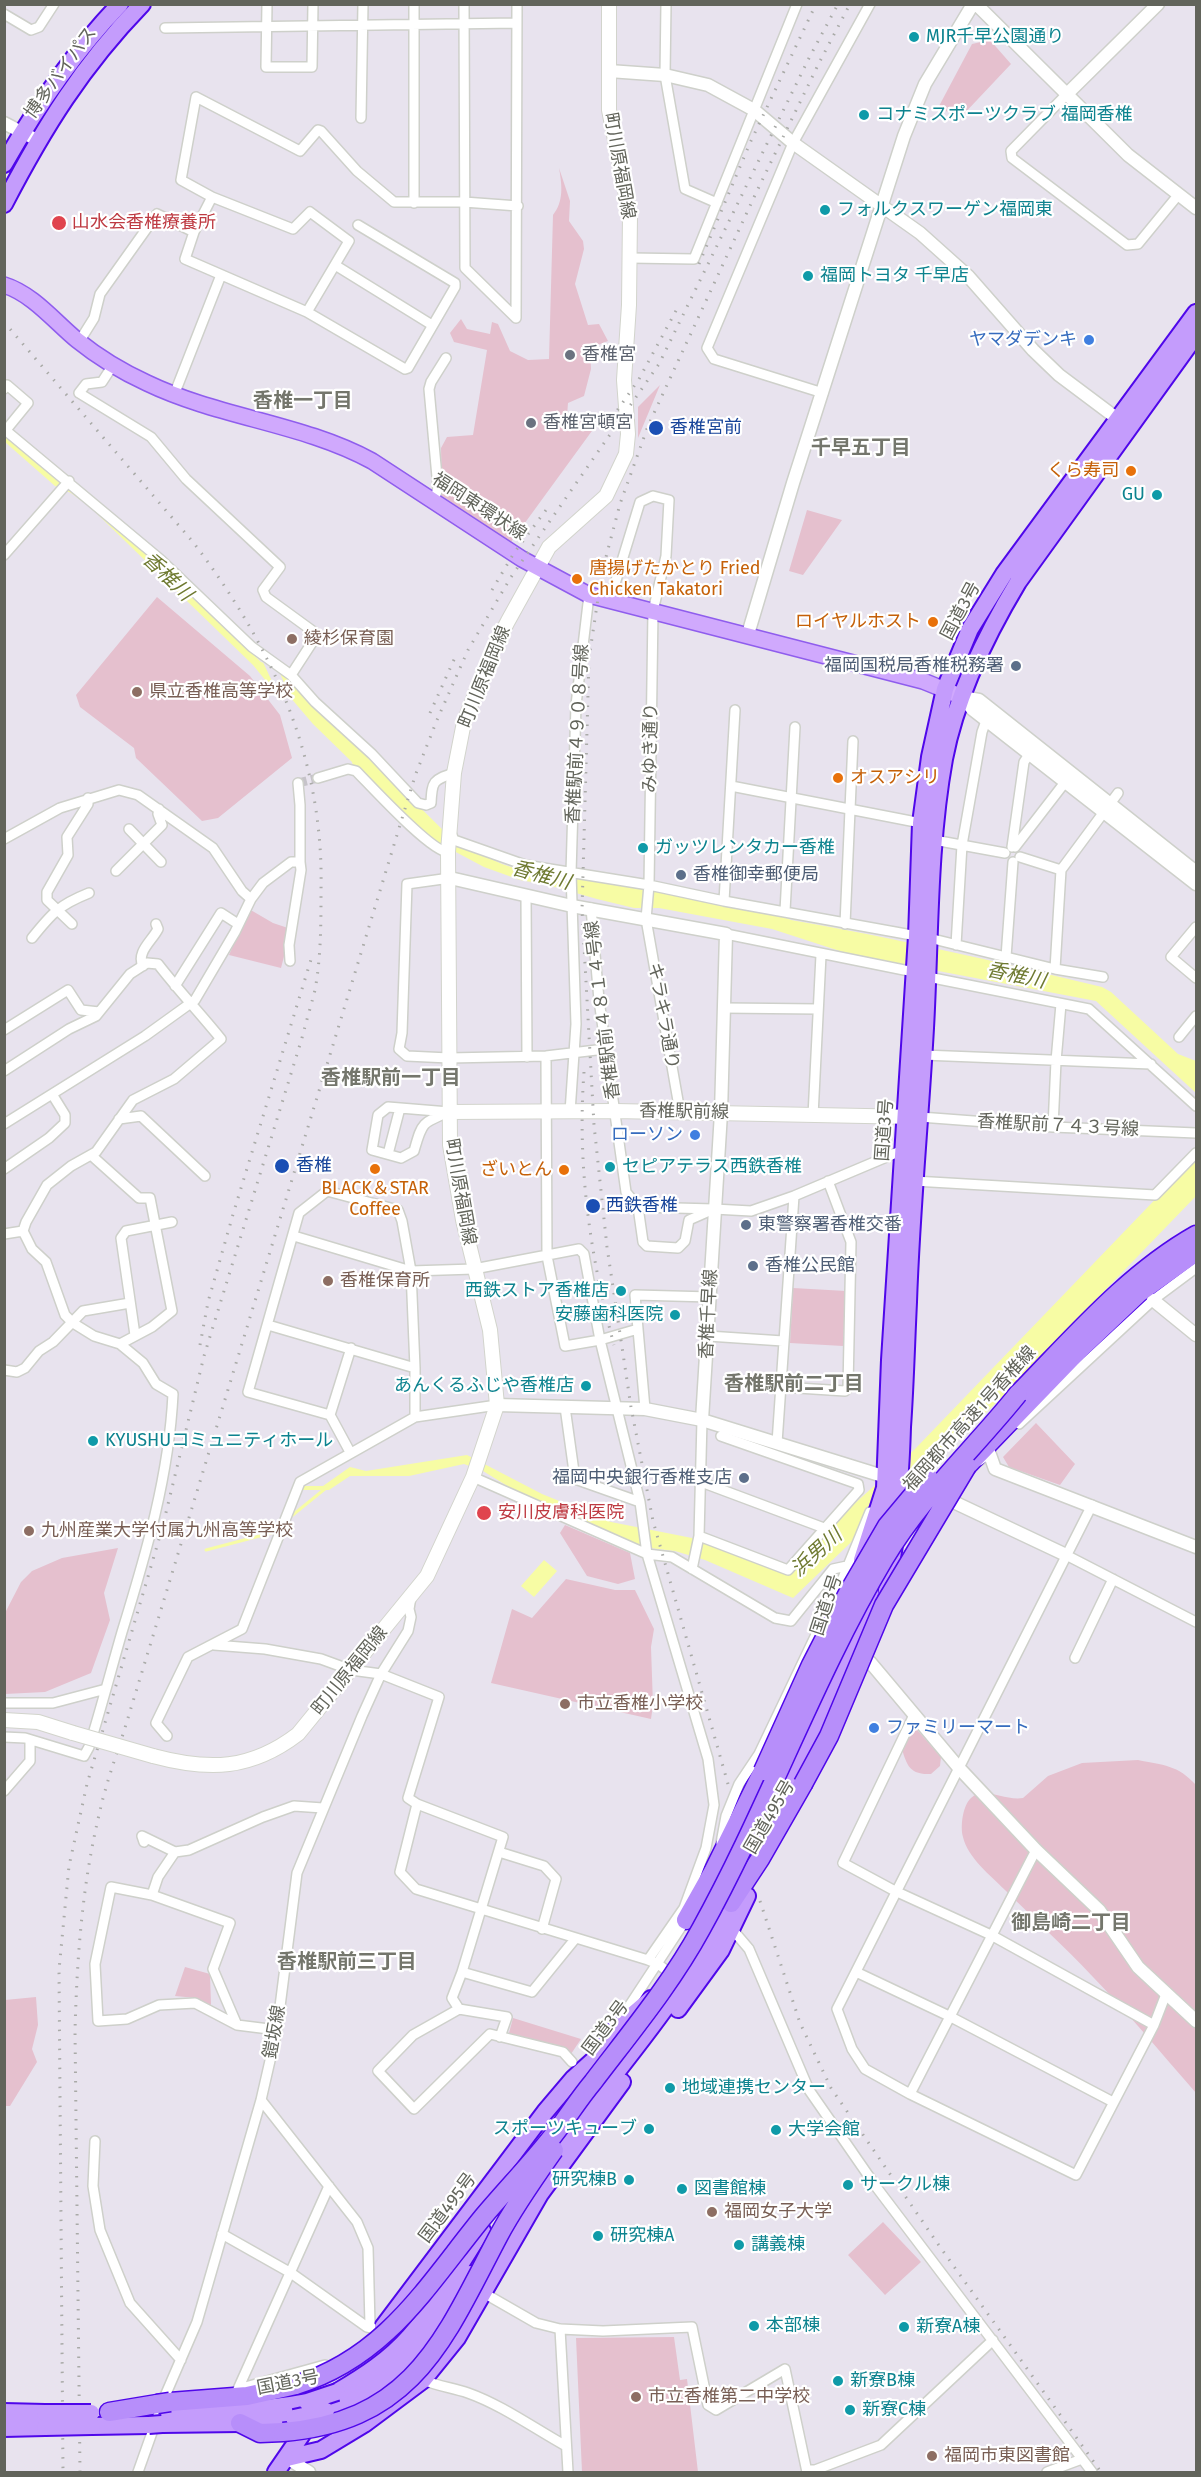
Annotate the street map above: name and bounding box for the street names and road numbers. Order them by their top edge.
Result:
street label: 博多バイパス [21,23,101,123]
street label: 町川原福岡線 [599,111,639,221]
street label: 福岡東環状線 [428,469,530,545]
street label: 国道3号 [937,578,985,644]
street label: 町川原福岡線 [455,623,515,731]
street label: 香椎駅前４９０８号線 [563,644,593,824]
street label: みゆき通り [639,703,663,793]
street label: 香椎駅前４８１４号線 [581,919,625,1101]
street label: キラキラ通り [643,961,683,1071]
street label: 国道3号 [872,1098,898,1162]
street label: 香椎駅前線 [639,1100,729,1124]
street label: 香椎駅前７４３号線 [977,1111,1139,1141]
street label: 町川原福岡線 [440,1137,480,1247]
street label: 香椎千早線 [696,1268,722,1360]
street label: 福岡都市高速1号香椎線 [899,1342,1041,1496]
street label: 国道3号 [807,1572,847,1638]
street label: 町川原福岡線 [308,1622,392,1720]
street label: 国道495号 [740,1776,800,1858]
street label: 国道3号 [578,1996,634,2060]
street label: 鎧坂線 [260,2004,290,2060]
street label: 国道495号 [415,2169,481,2247]
street label: 国道3号 [255,2366,321,2400]

